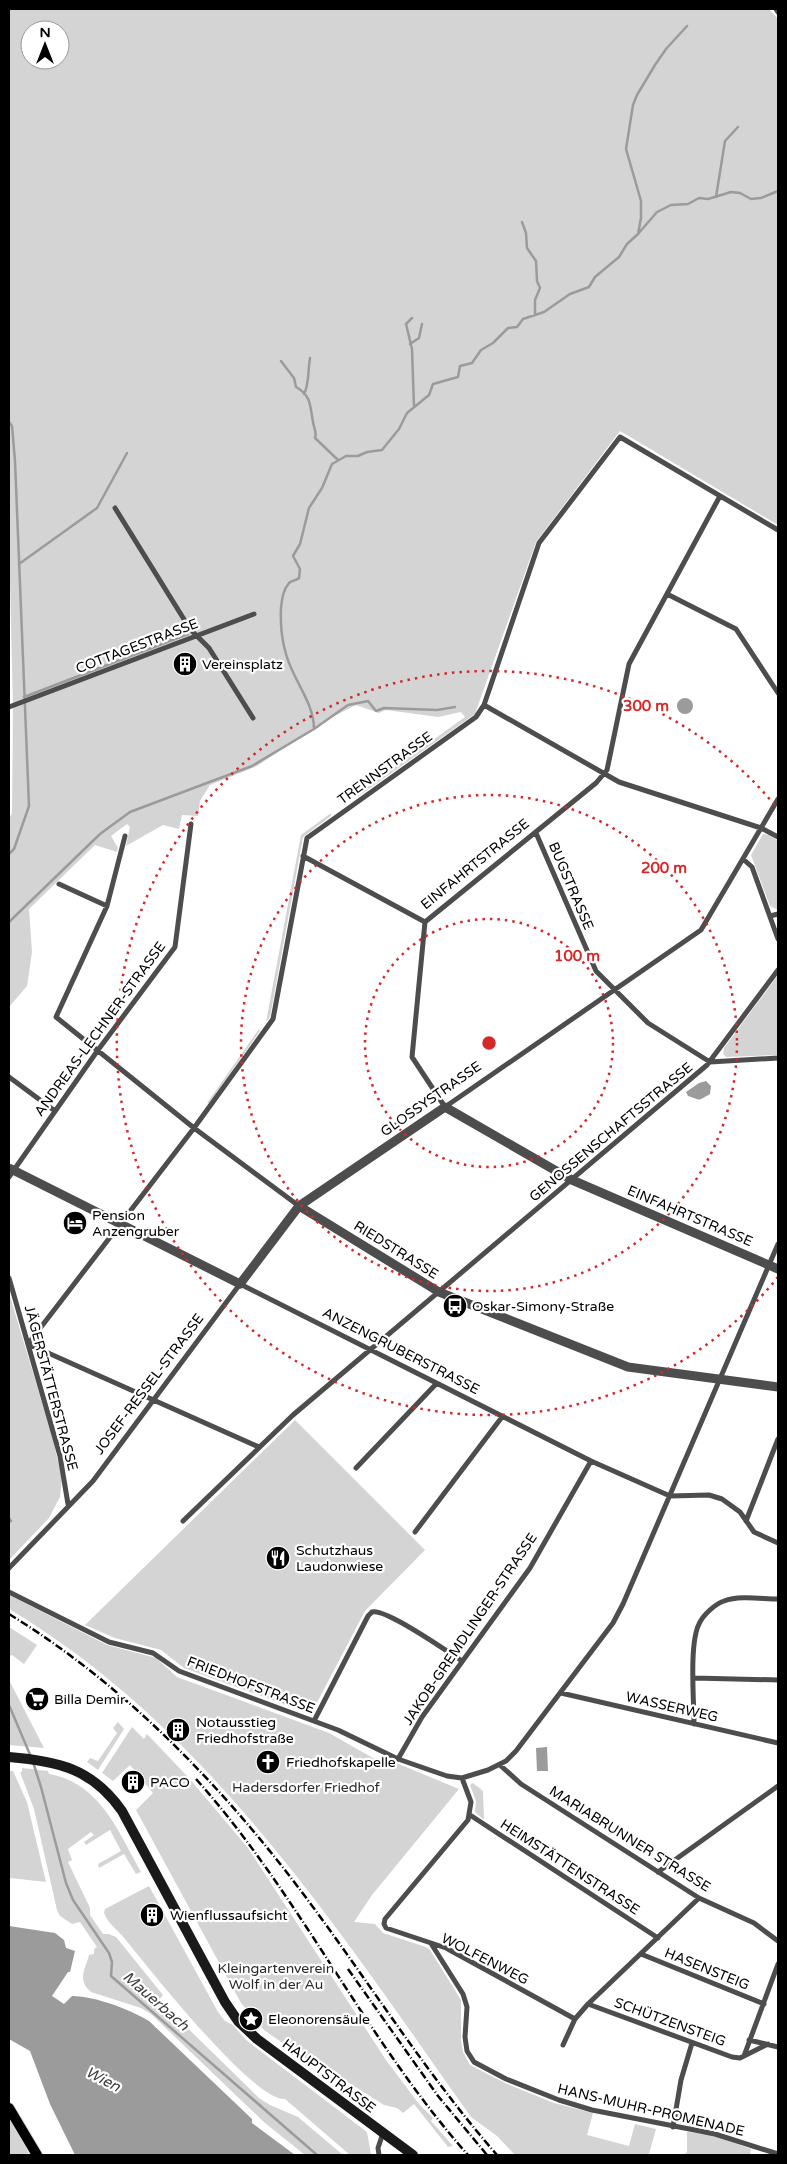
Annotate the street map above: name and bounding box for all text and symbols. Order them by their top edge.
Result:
north arrow [20,20,70,70]
text: N [39,24,51,41]
street label: COTTAGESTRASSE [73,615,201,677]
building icon: Vereinsplatz [172,651,198,677]
place label: Vereinsplatz [202,656,283,673]
text: 300 m [623,697,669,715]
street label: TRENNSTRASSE [334,728,436,808]
street label: EINFAHRTSTRASSE [417,815,533,913]
street label: BUGSTRASSE [545,839,597,933]
text: 200 m [641,859,687,877]
street label: ANDREAS-LECHNER-STRASSE [31,938,169,1120]
text: 100 m [554,947,600,965]
centre of rings [480,1034,498,1052]
street label: GLOSSYSTRASSE [377,1058,485,1140]
street label: GENOSSENSCHAFTSSTRASSE [526,1059,696,1205]
street label: EINFAHRTSTRASSE [625,1182,755,1250]
place label: Pension Anzengruber [92,1207,180,1240]
hotel icon: Pension Anzengruber [62,1210,88,1236]
street label: RIEDSTRASSE [351,1217,442,1283]
bus stop icon: Oskar-Simony-Straße [442,1293,468,1319]
place label: Oskar-Simony-Straße [472,1298,614,1315]
street label: JÄGERSTÄTTERSTRASSE [21,1303,81,1473]
street label: ANZENGRUBERSTRASSE [320,1304,482,1398]
street label: JOSEF-RESSEL-STRASSE [91,1310,207,1458]
street label: JAKOB-GREMDLINGER-STRASSE [399,1530,541,1728]
place label: Schutzhaus Laudonwiese [296,1542,383,1575]
restaurant icon: Schutzhaus Laudonwiese [265,1545,291,1571]
street label: FRIEDHOFSTRASSE [185,1653,317,1717]
supermarket icon: Billa Demir [24,1686,50,1712]
street label: WASSERWEG [624,1688,720,1726]
place label: Billa Demir [54,1691,126,1708]
place label: Notausstieg Friedhofstraße [196,1714,294,1747]
building icon: Notausstieg Friedhofstraße [165,1717,191,1743]
church icon: Friedhofskapelle [255,1749,281,1775]
place label: Friedhofskapelle [286,1754,396,1771]
building icon: PACO [120,1769,146,1795]
place label: PACO [150,1774,190,1791]
park label: Hadersdorfer Friedhof [232,1779,381,1796]
street label: MARIABRUNNER STRASSE [546,1782,714,1896]
street label: HEIMSTÄTTENSTRASSE [497,1816,643,1918]
building icon: Wienflussaufsicht [139,1902,165,1928]
place label: Wienflussaufsicht [170,1907,288,1924]
street label: WOLFENWEG [438,1930,532,1988]
street label: HASENSTEIG [662,1944,752,1994]
park label: Kleingartenverein Wolf in der Au [218,1960,334,1993]
water label: Mauerbach [119,1968,193,2035]
street label: SCHÜTZENSTEIG [612,1994,728,2050]
place icon: Eleonorensäule [238,2006,264,2032]
place label: Eleonorensäule [268,2011,370,2028]
street label: HAUPTSTRASSE [279,2035,379,2117]
water label: Wien [83,2063,124,2096]
street label: HANS-MUHR-PROMENADE [556,2080,746,2140]

